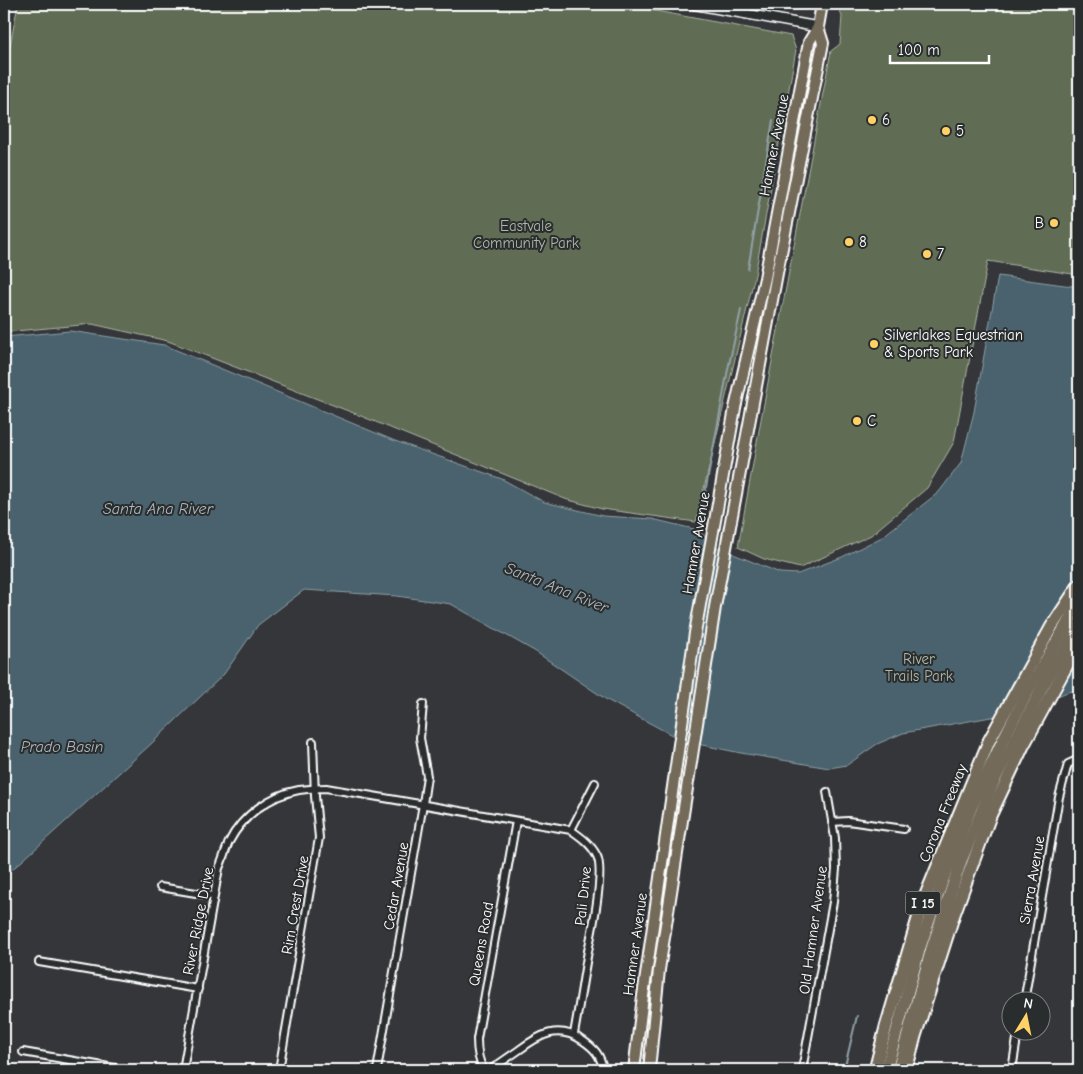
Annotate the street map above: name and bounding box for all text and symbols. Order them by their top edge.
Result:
scale bar [890,32,989,64]
text: 100 m [898,41,940,59]
street label: Hamner Avenue [755,92,793,197]
place label: 6 [882,111,890,129]
marker: 6 [866,114,878,126]
place label: 5 [956,122,964,140]
marker: 5 [940,125,952,137]
place label: B [1035,214,1044,232]
park label: Eastvale Community Park [473,217,580,252]
marker: B [1048,217,1060,229]
place label: 8 [859,233,867,251]
marker: 8 [843,236,855,248]
place label: 7 [937,245,944,263]
marker: 7 [921,248,933,260]
place label: Silverlakes Equestrian & Sports Park [884,326,1023,361]
marker: Silverlakes Equestrian & Sports Park [868,338,880,350]
place label: C [867,412,876,430]
marker: C [851,415,863,427]
street label: Hamner Avenue [678,490,714,596]
water label: Santa Ana River [103,500,214,518]
water label: Santa Ana River [502,559,612,617]
park label: River Trails Park [885,650,954,685]
water label: Prado Basin [21,738,103,756]
street label: Corona Freeway [915,761,971,865]
street label: Sierra Avenue [1015,834,1049,926]
street label: Cedar Avenue [379,840,413,931]
street label: Rim Crest Drive [277,854,313,956]
street label: Old Hamner Avenue [795,864,831,995]
street label: River Ridge Drive [179,865,217,977]
street label: Pali Drive [571,865,595,927]
street label: Hamner Avenue [619,891,651,996]
road number: I 15 [906,891,940,914]
street label: Queens Road [465,900,497,988]
north arrow [1000,992,1050,1042]
text: N [1022,995,1034,1013]

